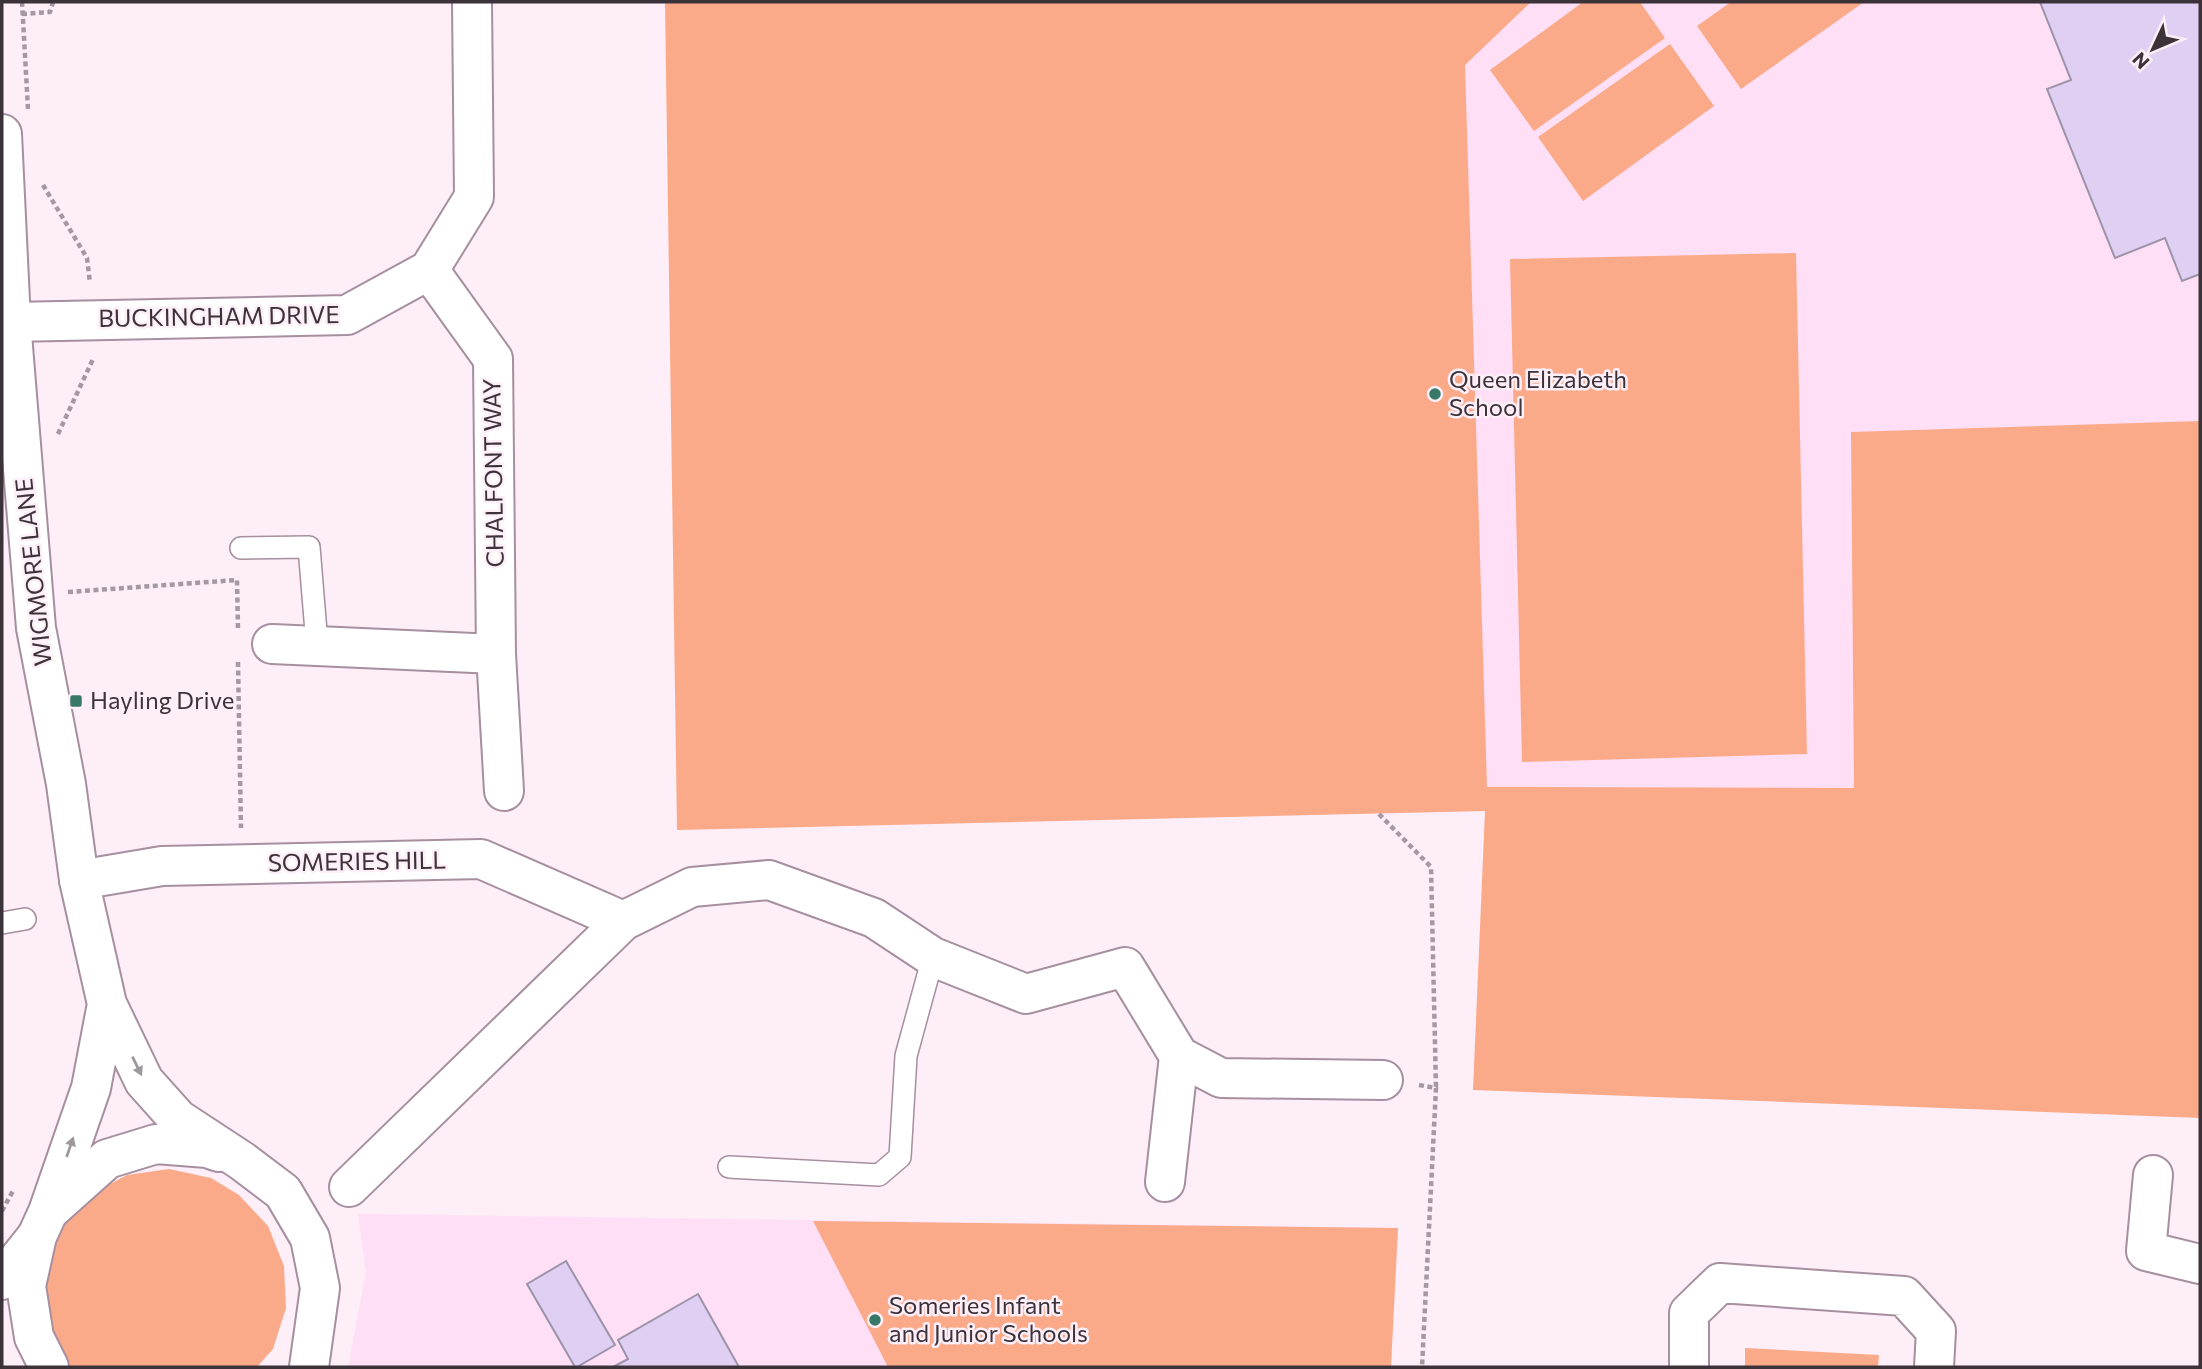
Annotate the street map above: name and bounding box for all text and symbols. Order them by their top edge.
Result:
north arrow [2118,14,2188,84]
text: N [2127,48,2154,74]
street label: BUCKINGHAM DRIVE [98,299,340,332]
place label: Queen Elizabeth School [1449,364,1627,421]
street label: CHALFONT WAY [476,378,509,568]
marker: Queen Elizabeth School [1427,386,1443,402]
street label: WIGMORE LANE [8,477,57,667]
place label: Hayling Drive [90,685,234,714]
marker: Hayling Drive [68,693,84,709]
street label: SOMERIES HILL [268,844,446,877]
one-way arrow [131,1056,142,1076]
one-way arrow [65,1137,76,1158]
place label: Someries Infant and Junior Schools [889,1290,1088,1347]
marker: Someries Infant and Junior Schools [867,1312,883,1328]

